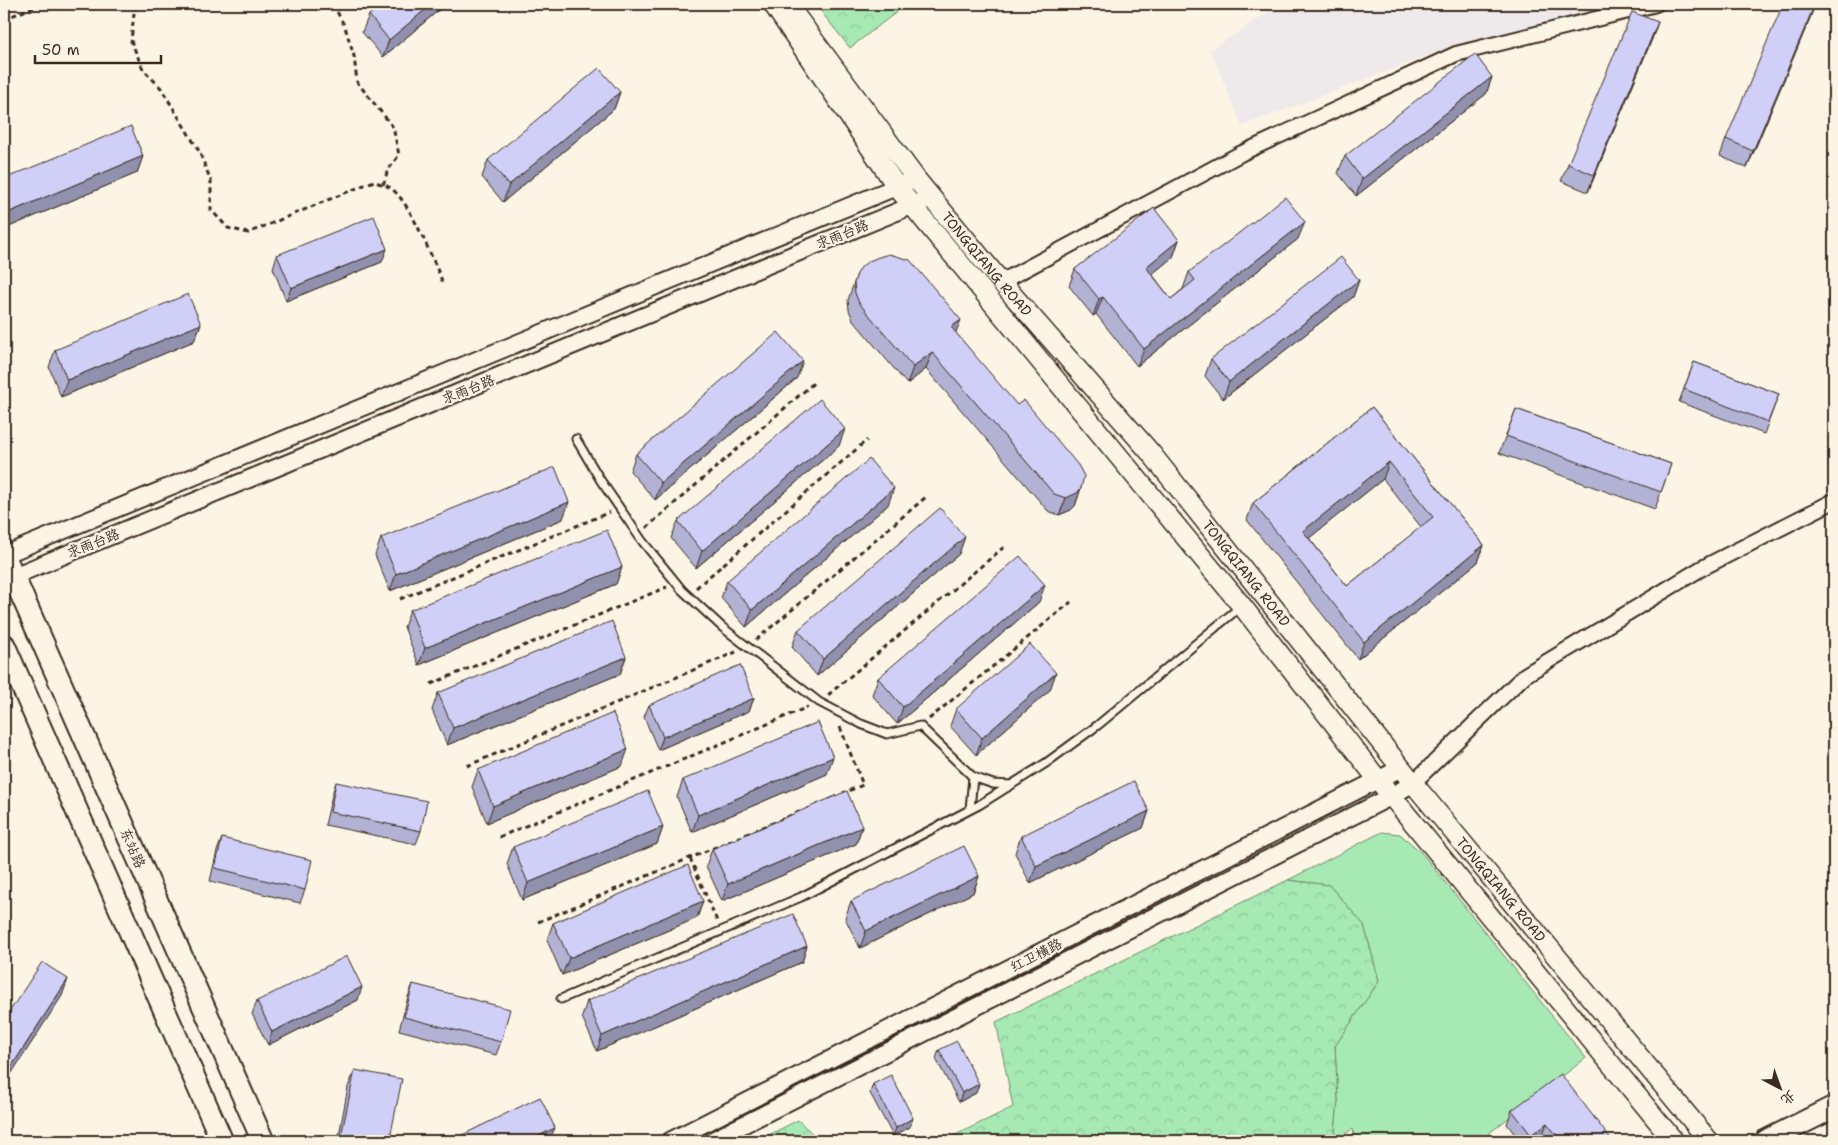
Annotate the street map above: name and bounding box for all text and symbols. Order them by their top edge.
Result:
scale bar [35,32,161,64]
text: 50 m [42,40,80,60]
street label: TONGQIANG ROAD [938,208,1036,320]
street label: 求雨台路 [813,215,871,253]
street label: 求雨台路 [439,370,497,408]
street label: TONGQIANG ROAD [1199,517,1294,630]
street label: 求雨台路 [64,524,122,562]
street label: 东站路 [116,825,150,871]
street label: TONGQIANG ROAD [1452,833,1550,946]
street label: 红卫横路 [1007,934,1065,976]
north arrow [1756,1062,1806,1112]
text: 北 [1777,1086,1800,1109]

